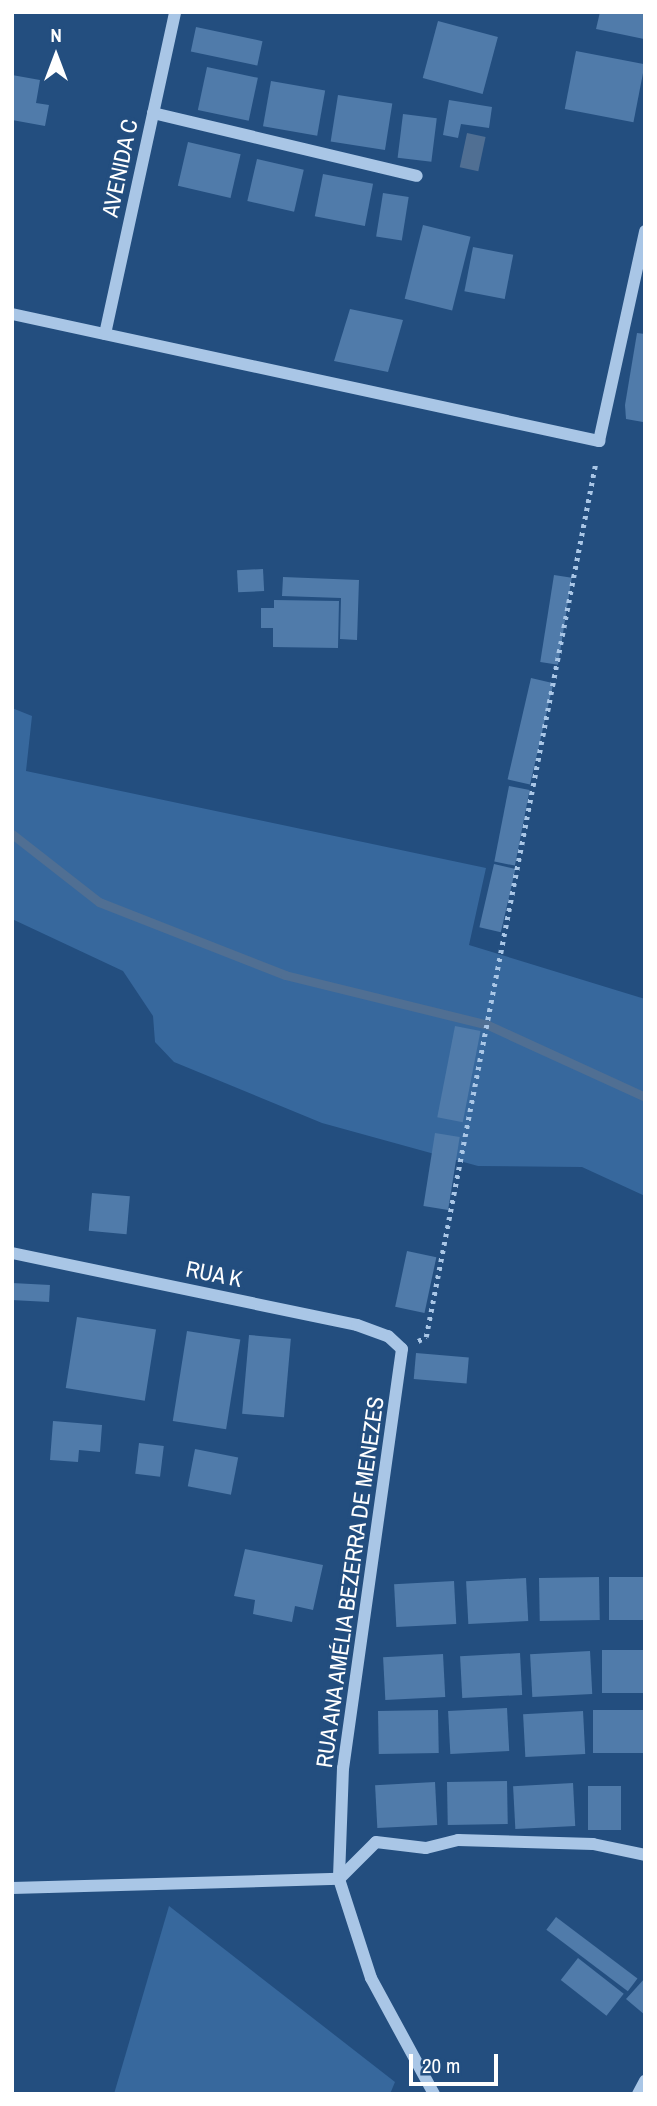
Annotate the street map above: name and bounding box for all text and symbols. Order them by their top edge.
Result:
north arrow [21,21,91,91]
text: N [50,22,62,48]
street label: AVENIDA C [96,116,144,220]
street label: RUA K [183,1255,245,1293]
street label: RUA ANA AMÉLIA BEZERRA DE MENEZES [310,1392,390,1772]
scale bar [412,2039,501,2084]
text: 20 m [422,2051,460,2080]

